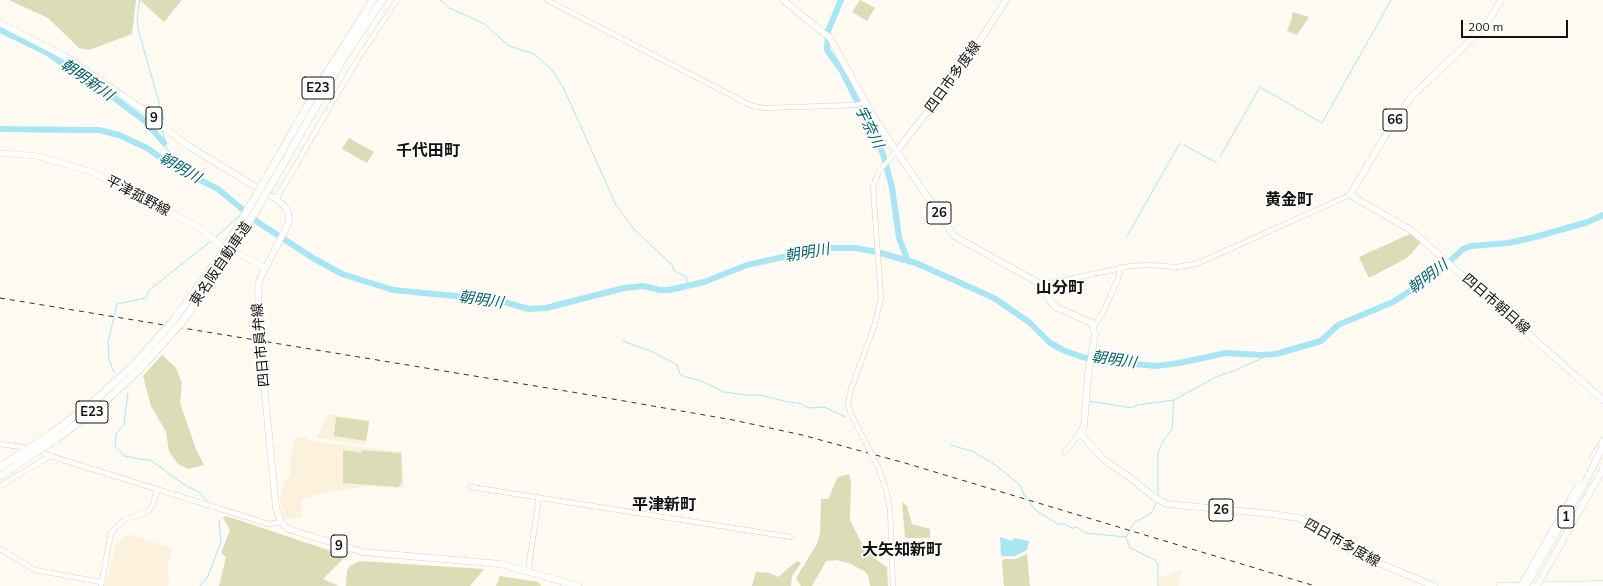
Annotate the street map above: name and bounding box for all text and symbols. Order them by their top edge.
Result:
scale bar [1463,12,1570,38]
text: 200 m [1468,19,1503,34]
street label: 四日市多度線 [922,38,984,116]
water label: 朝明新川 [57,55,117,105]
road number: E23 [302,77,334,99]
water label: 宇奈川 [851,103,887,151]
road number: 9 [146,107,162,129]
road number: 66 [1383,109,1407,131]
district label: 千代田町 [396,141,460,161]
water label: 朝明川 [156,149,204,187]
street label: 平津菰野線 [103,172,173,220]
district label: 黄金町 [1265,190,1313,210]
road number: 26 [927,202,951,224]
street label: 東名阪自動車道 [187,219,255,309]
water label: 朝明川 [783,240,831,266]
water label: 朝明川 [1405,256,1451,298]
street label: 四日市朝日線 [1459,270,1533,338]
district label: 山分町 [1036,278,1084,298]
water label: 朝明川 [457,288,505,312]
street label: 四日市員弁線 [249,302,273,388]
water label: 朝明川 [1090,348,1138,372]
road number: E23 [76,401,108,423]
district label: 平津新町 [632,495,696,515]
road number: 26 [1209,499,1233,521]
road number: 1 [1558,506,1574,528]
street label: 四日市多度線 [1301,515,1383,571]
road number: 9 [331,535,347,557]
district label: 大矢知新町 [862,540,942,560]

